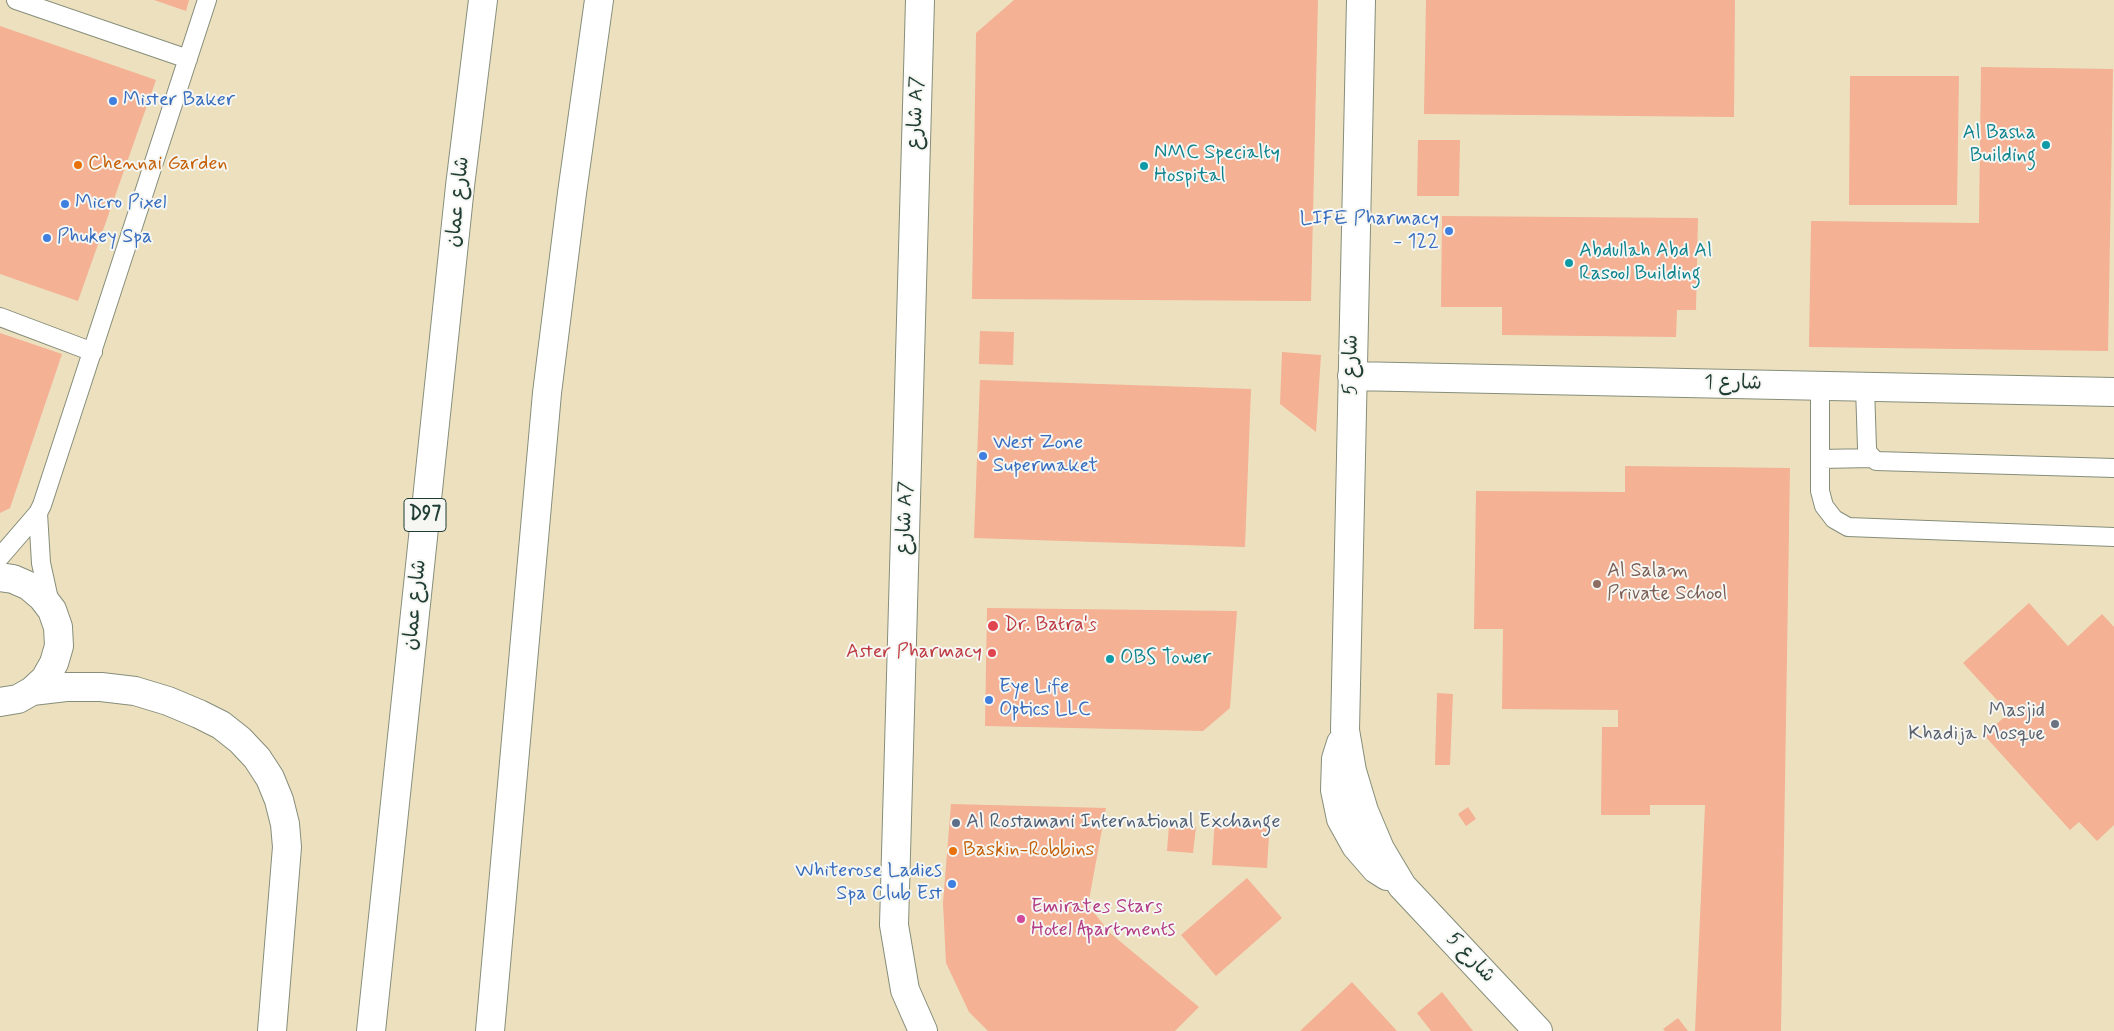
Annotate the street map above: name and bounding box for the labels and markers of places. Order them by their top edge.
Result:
place label: Mister Baker [123,89,235,113]
marker: Mister Baker [107,95,119,107]
place label: Al Basha Building [1963,122,2036,169]
marker: Al Basha Building [2040,139,2052,151]
place label: NMC Specialty Hospital [1154,142,1280,189]
place label: Chennai Garden [88,153,228,177]
marker: Chennai Garden [72,159,84,171]
marker: NMC Specialty Hospital [1138,160,1150,172]
place label: Micro Pixel [75,192,167,216]
marker: Micro Pixel [59,198,71,210]
place label: LIFE Pharmacy - 122 [1300,208,1439,255]
marker: LIFE Pharmacy - 122 [1443,225,1455,237]
place label: Phukey Spa [57,226,152,250]
marker: Phukey Spa [41,232,53,244]
place label: Abdullah Abd Al Rasool Building [1579,240,1712,287]
marker: Abdullah Abd Al Rasool Building [1563,257,1575,269]
place label: West Zone Supermaket [993,432,1098,479]
marker: West Zone Supermaket [977,450,989,462]
place label: Al Salam Private School [1607,560,1727,607]
marker: Al Salam Private School [1591,578,1603,590]
place label: Dr. Batra's [1004,614,1097,638]
marker: Dr. Batra's [986,619,1000,633]
place label: Aster Pharmacy [846,641,982,665]
marker: Aster Pharmacy [986,647,998,659]
place label: OBS Tower [1120,647,1211,671]
marker: OBS Tower [1104,653,1116,665]
place label: Eye Life Optics LLC [999,676,1091,723]
marker: Eye Life Optics LLC [983,694,995,706]
place label: Masjid Khadija Mosque [1908,700,2045,747]
marker: Masjid Khadija Mosque [2049,718,2061,730]
place label: Al Rostamani International Exchange [966,811,1280,835]
marker: Al Rostamani International Exchange [950,817,962,829]
place label: Baskin-Robbins [963,839,1094,863]
marker: Baskin-Robbins [947,845,959,857]
place label: Whiterose Ladies Spa Club Est [795,860,942,907]
marker: Whiterose Ladies Spa Club Est [946,878,958,890]
place label: Emirates Stars Hotel Apartments [1031,896,1175,943]
marker: Emirates Stars Hotel Apartments [1015,913,1027,925]

